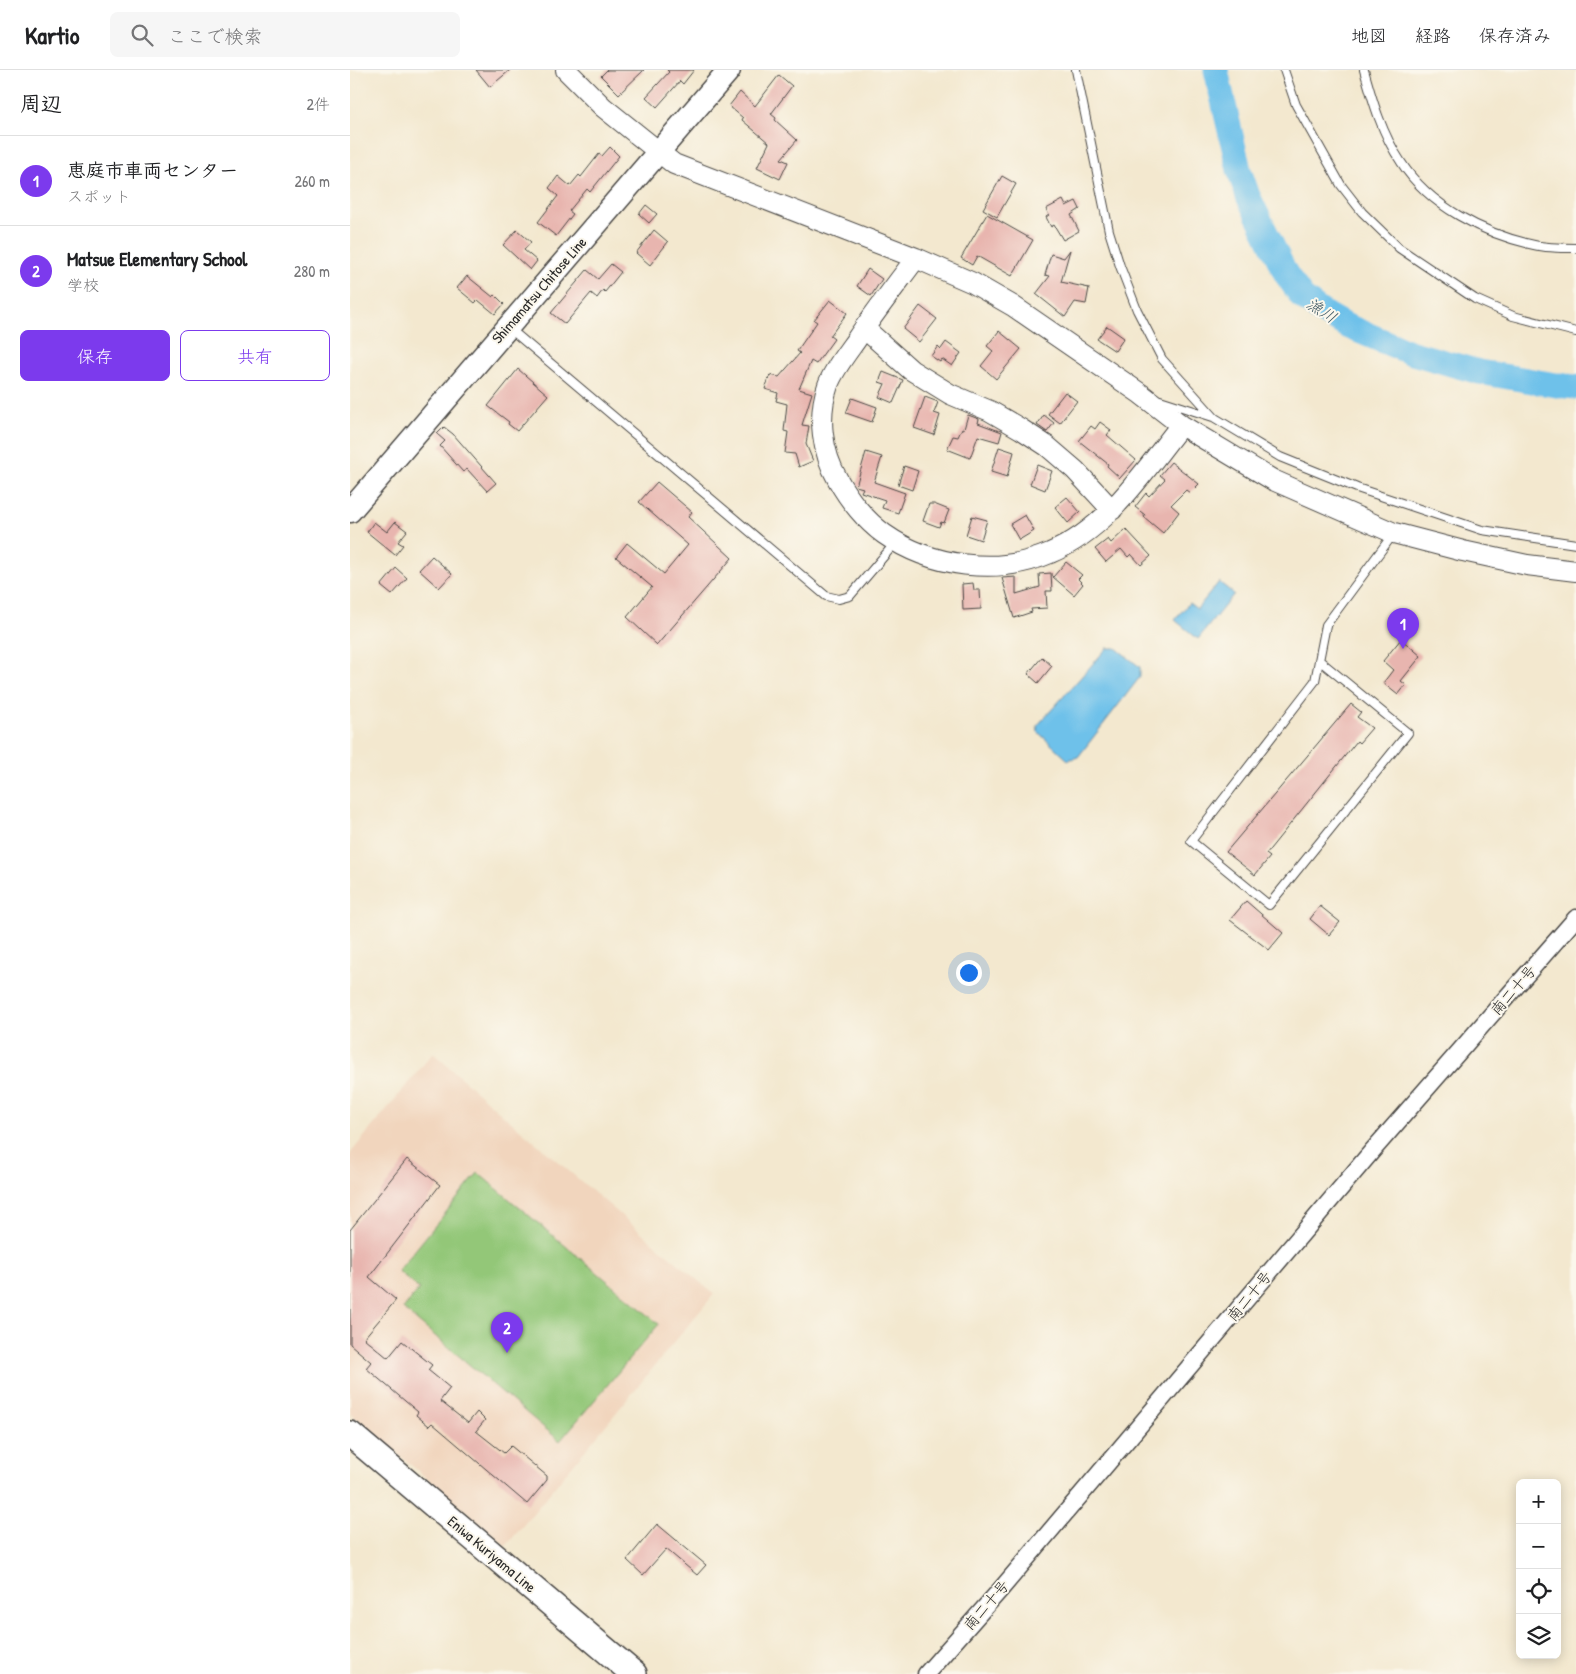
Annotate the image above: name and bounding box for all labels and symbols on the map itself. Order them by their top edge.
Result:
street label: Shimamatsu Chitose Line [487,232,591,348]
water label: 漁川 [1303,292,1341,328]
pin: 1 [1387,608,1419,649]
your location [956,960,982,986]
street label: 南二十号 [1485,960,1541,1020]
street label: 南二十号 [1222,1266,1276,1326]
pin: 2 [491,1312,523,1353]
street label: Eniwa Kuriyama Line [443,1511,541,1597]
street label: 南二十号 [958,1575,1014,1635]

